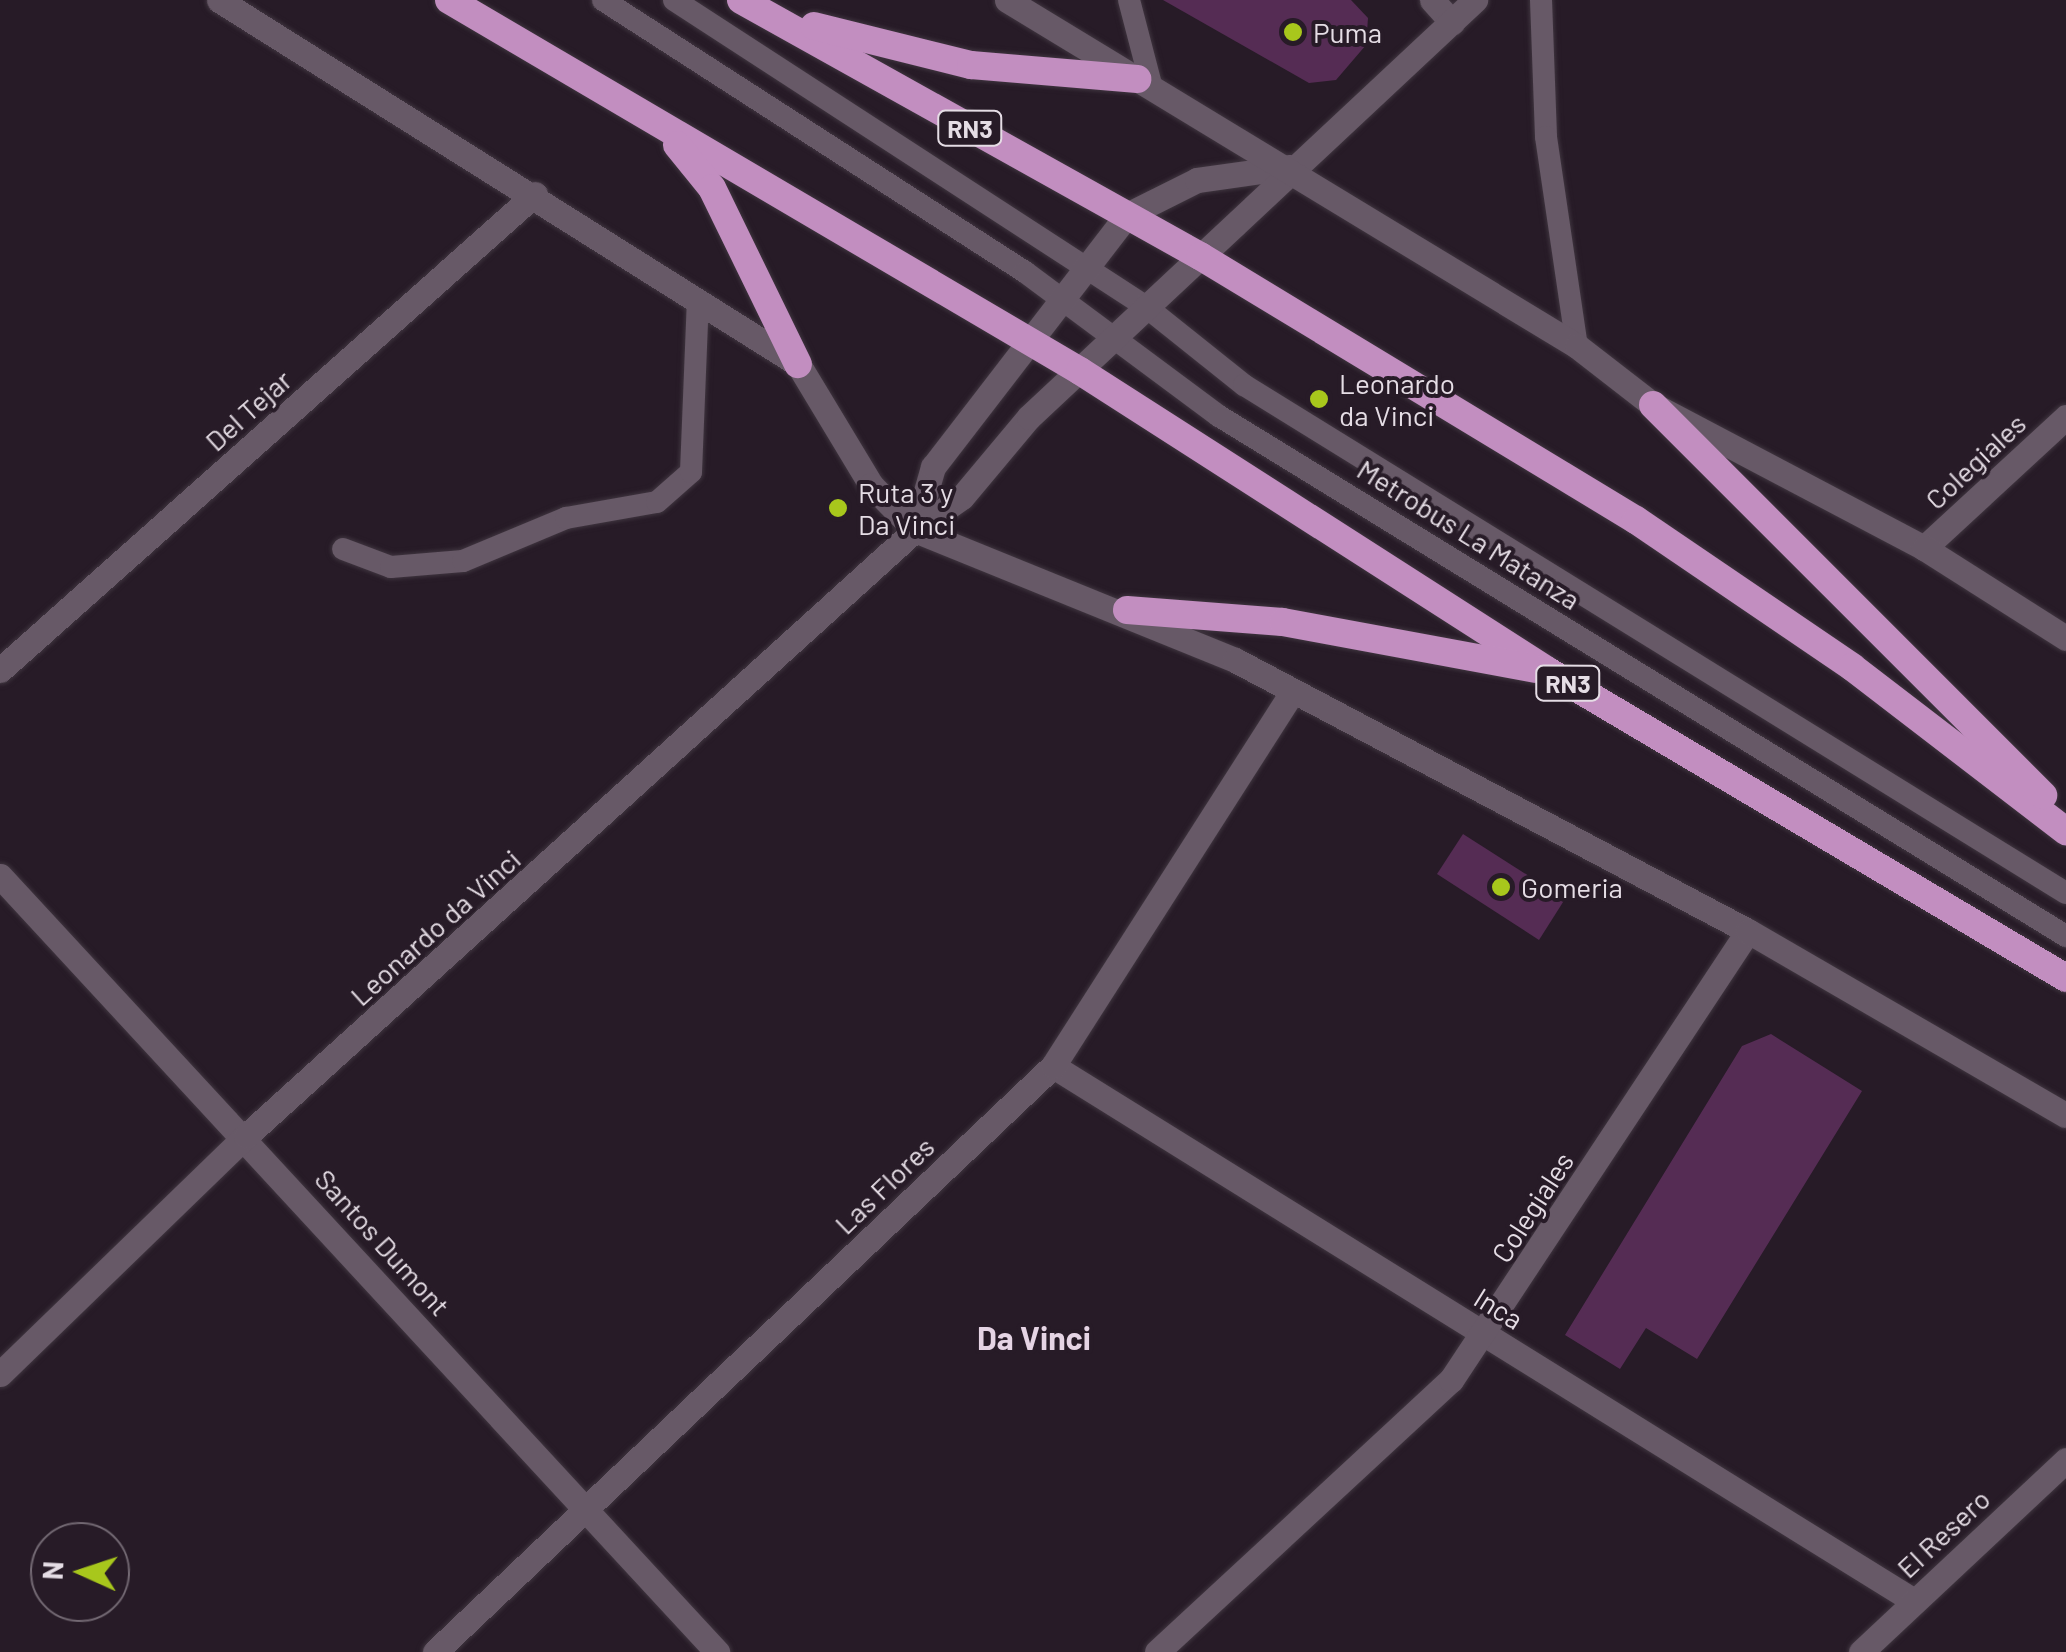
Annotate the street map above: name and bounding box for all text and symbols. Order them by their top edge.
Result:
place label: Puma [1313,15,1382,49]
marker: Puma [1282,21,1304,43]
road number: RN3 [935,108,1005,148]
street label: Del Tejar [198,363,298,457]
place label: Leonardo da Vinci [1339,366,1455,432]
marker: Leonardo da Vinci [1308,388,1330,410]
street label: Colegiales [1918,406,2032,516]
street label: Metrobus La Matanza [1352,452,1586,616]
place label: Ruta 3 y Da Vinci [858,475,955,541]
marker: Ruta 3 y Da Vinci [827,497,849,519]
road number: RN3 [1533,663,1603,703]
street label: Leonardo da Vinci [343,842,527,1012]
place label: Gomeria [1521,870,1623,904]
marker: Gomeria [1490,876,1512,898]
street label: Las Flores [827,1129,941,1241]
street label: Colegiales [1484,1146,1580,1268]
street label: Santos Dumont [309,1162,457,1322]
street label: Inca [1468,1280,1530,1336]
district label: Da Vinci [977,1318,1091,1356]
street label: El Resero [1890,1482,1996,1584]
north arrow [30,1522,130,1622]
text: N [35,1560,70,1581]

